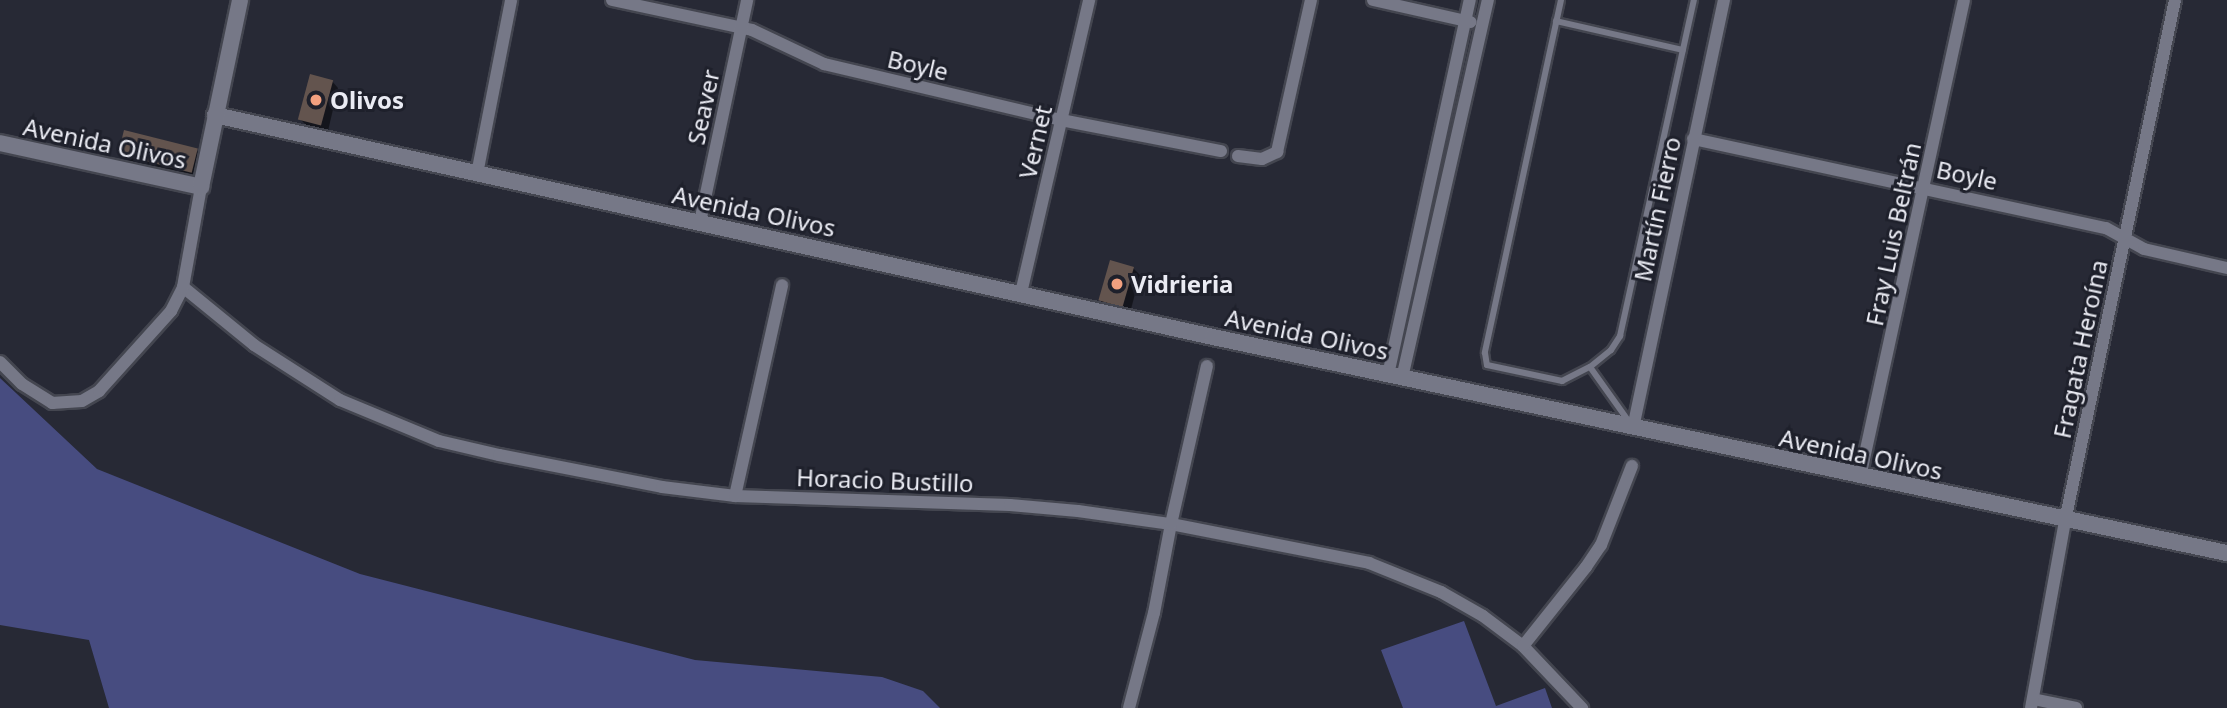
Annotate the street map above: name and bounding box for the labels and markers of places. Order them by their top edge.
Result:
place label: Olivos [330,86,404,114]
marker: Olivos [308,92,324,108]
place label: Vidrieria [1131,270,1233,298]
marker: Vidrieria [1109,276,1125,292]

